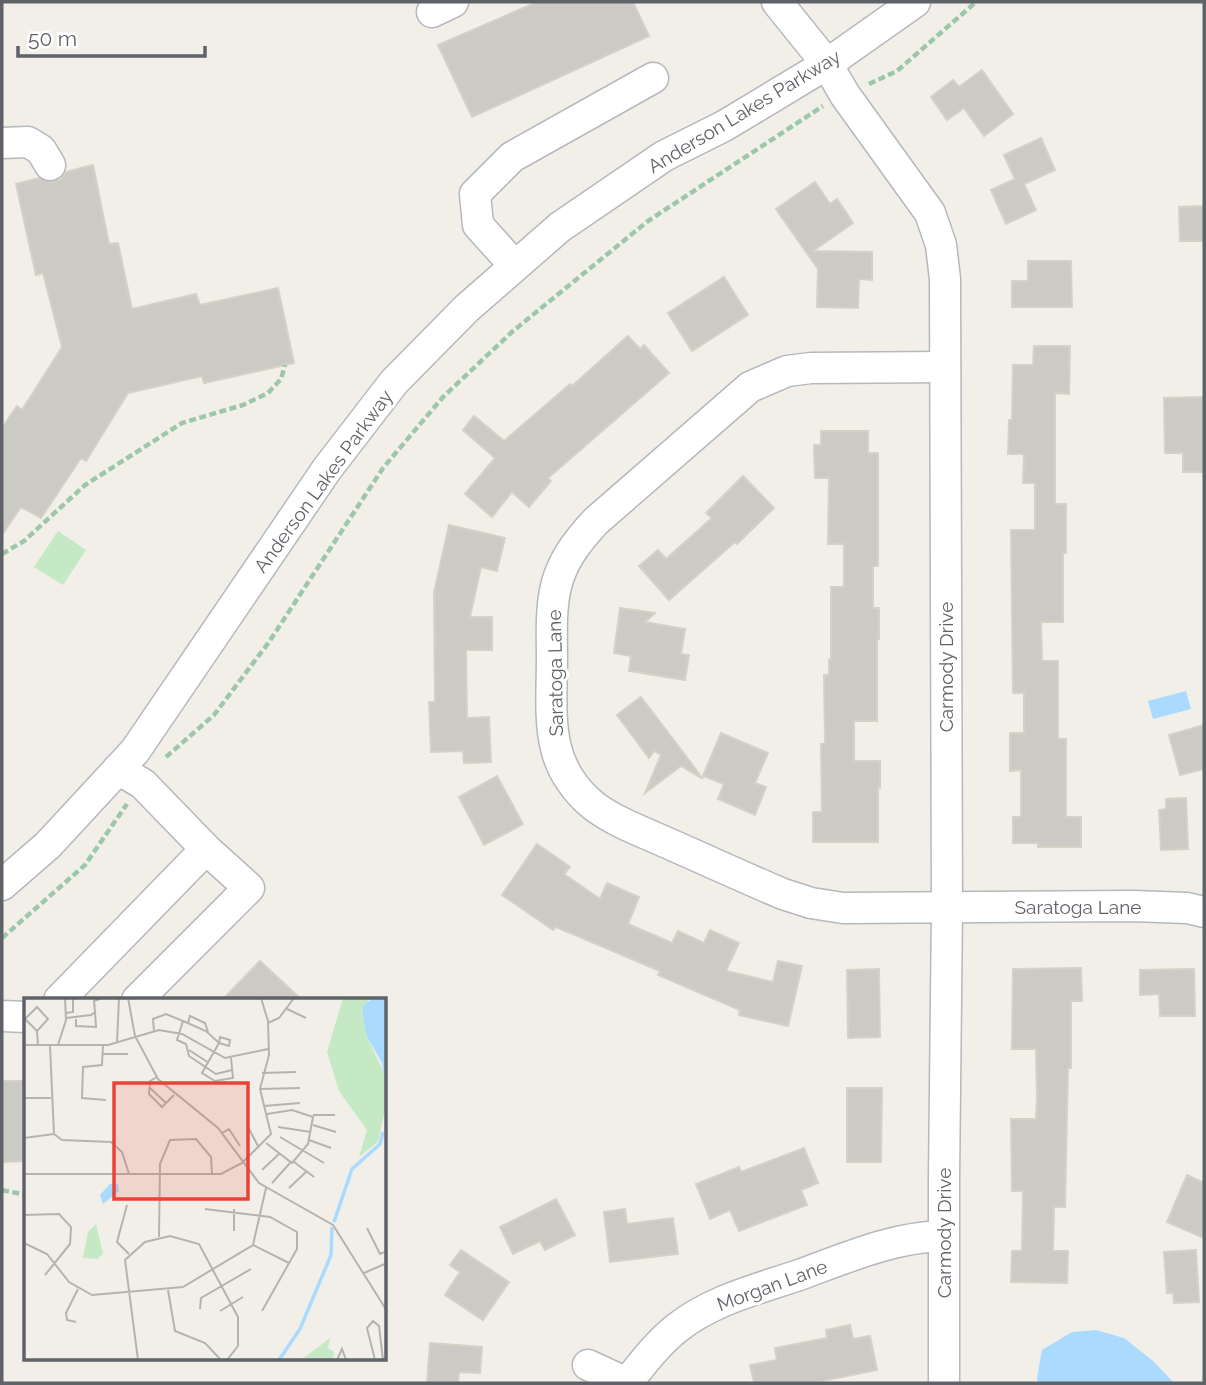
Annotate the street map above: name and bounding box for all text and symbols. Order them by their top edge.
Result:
scale bar [18,14,205,58]
text: 50 m [28,26,77,51]
street label: Anderson Lakes Parkway [644,45,844,177]
street label: Anderson Lakes Parkway [249,385,397,577]
street label: Carmody Drive [935,602,957,732]
street label: Saratoga Lane [543,609,567,737]
street label: Saratoga Lane [1015,896,1141,918]
inset map [24,998,387,1360]
street label: Carmody Drive [933,1168,955,1298]
street label: Morgan Lane [714,1255,830,1315]

